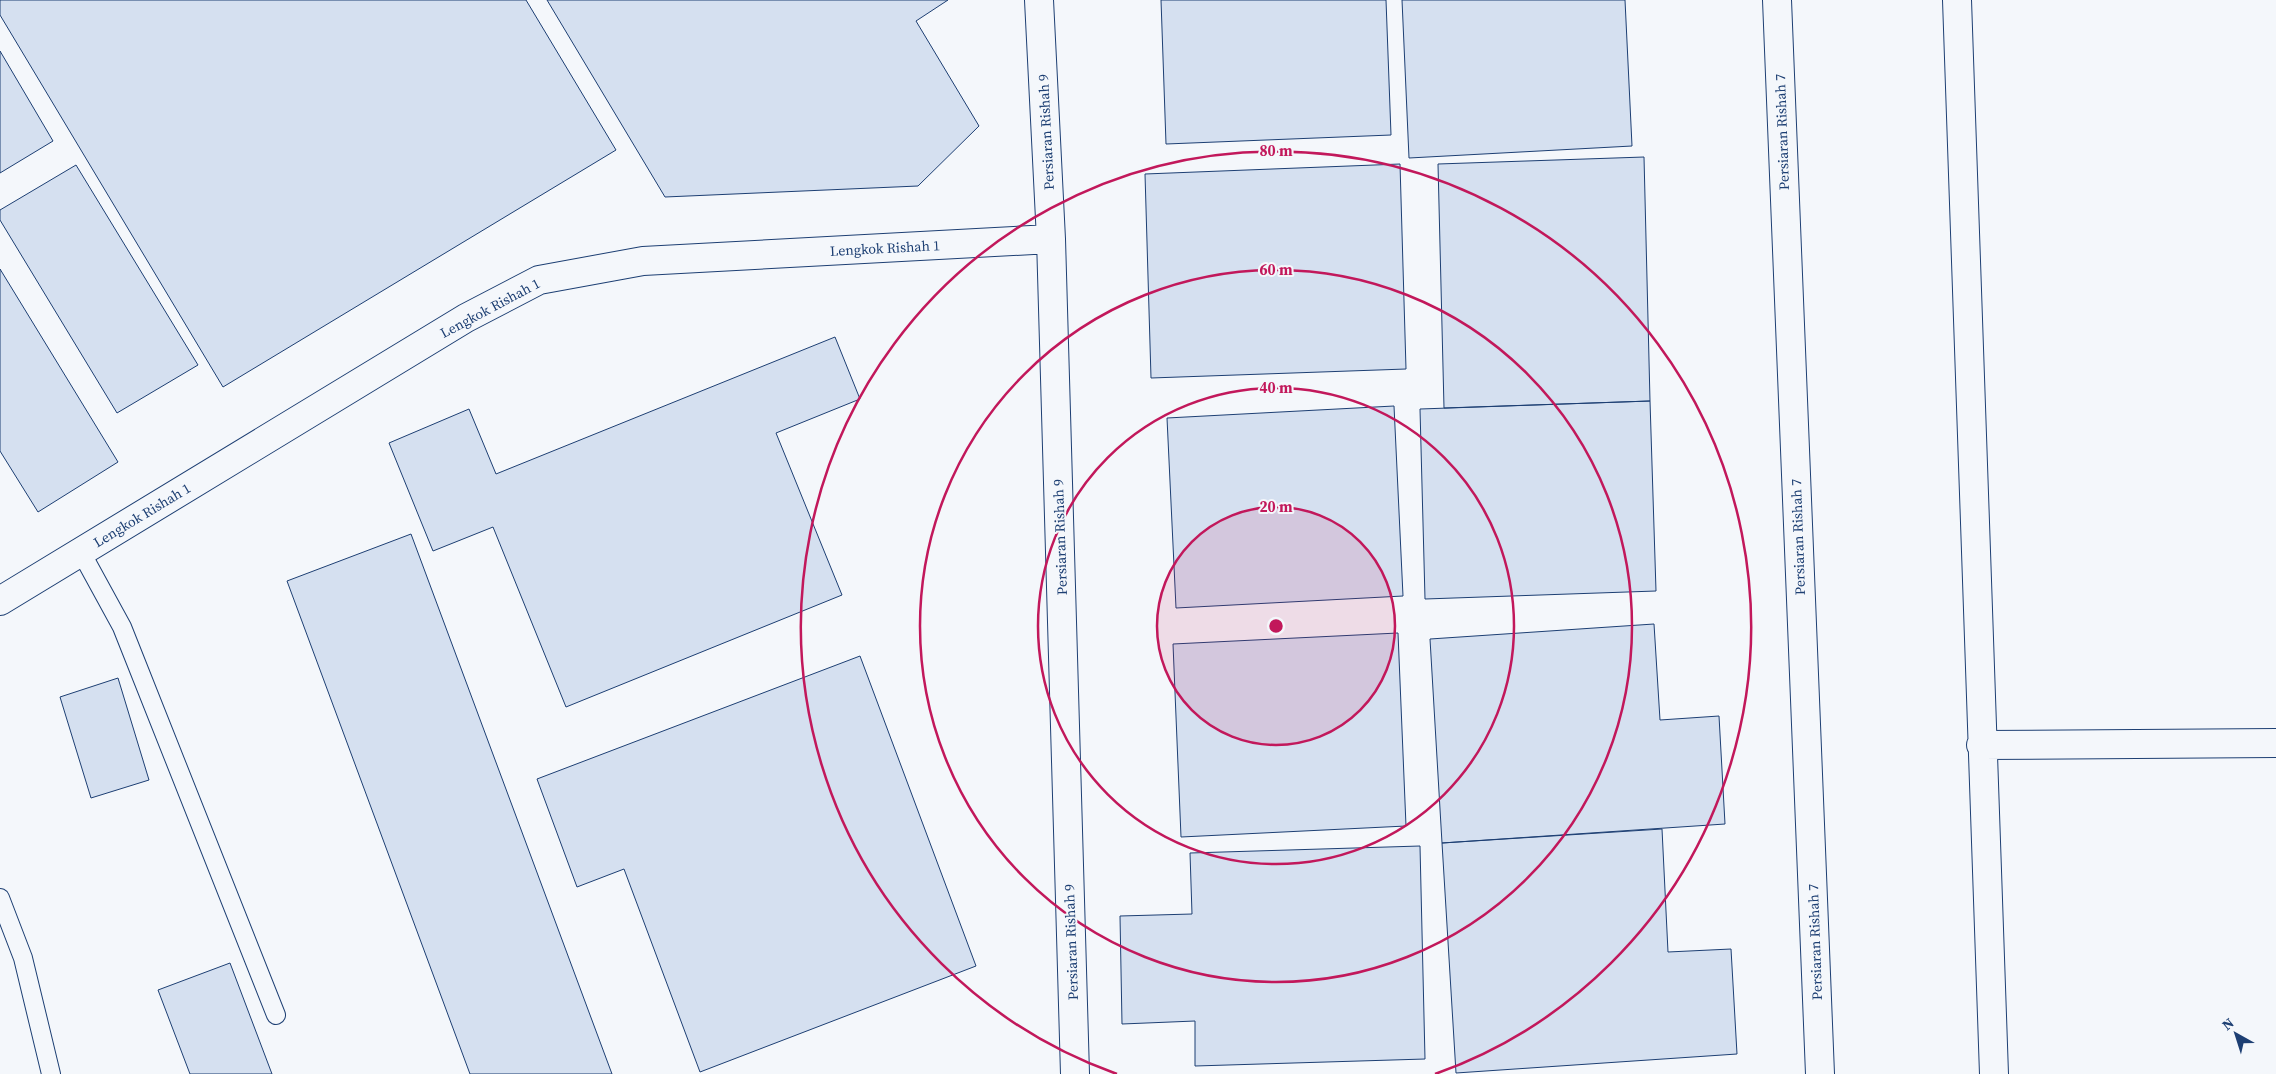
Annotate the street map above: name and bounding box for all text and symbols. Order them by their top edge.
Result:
street label: Persiaran Rishah 9 [1033,73,1059,191]
street label: Persiaran Rishah 7 [1770,74,1794,190]
text: 80 m [1259,140,1293,161]
street label: Lengkok Rishah 1 [829,235,941,261]
text: 60 m [1259,259,1293,280]
street label: Lengkok Rishah 1 [437,273,543,343]
text: 40 m [1259,377,1293,398]
street label: Lengkok Rishah 1 [90,478,194,552]
street label: Persiaran Rishah 9 [1048,479,1072,595]
street label: Persiaran Rishah 7 [1786,479,1810,595]
text: 20 m [1259,496,1293,517]
centre of rings [1267,617,1285,635]
street label: Persiaran Rishah 9 [1059,884,1083,1000]
street label: Persiaran Rishah 7 [1803,884,1827,1000]
north arrow [2211,1009,2261,1059]
text: N [2218,1013,2238,1035]

